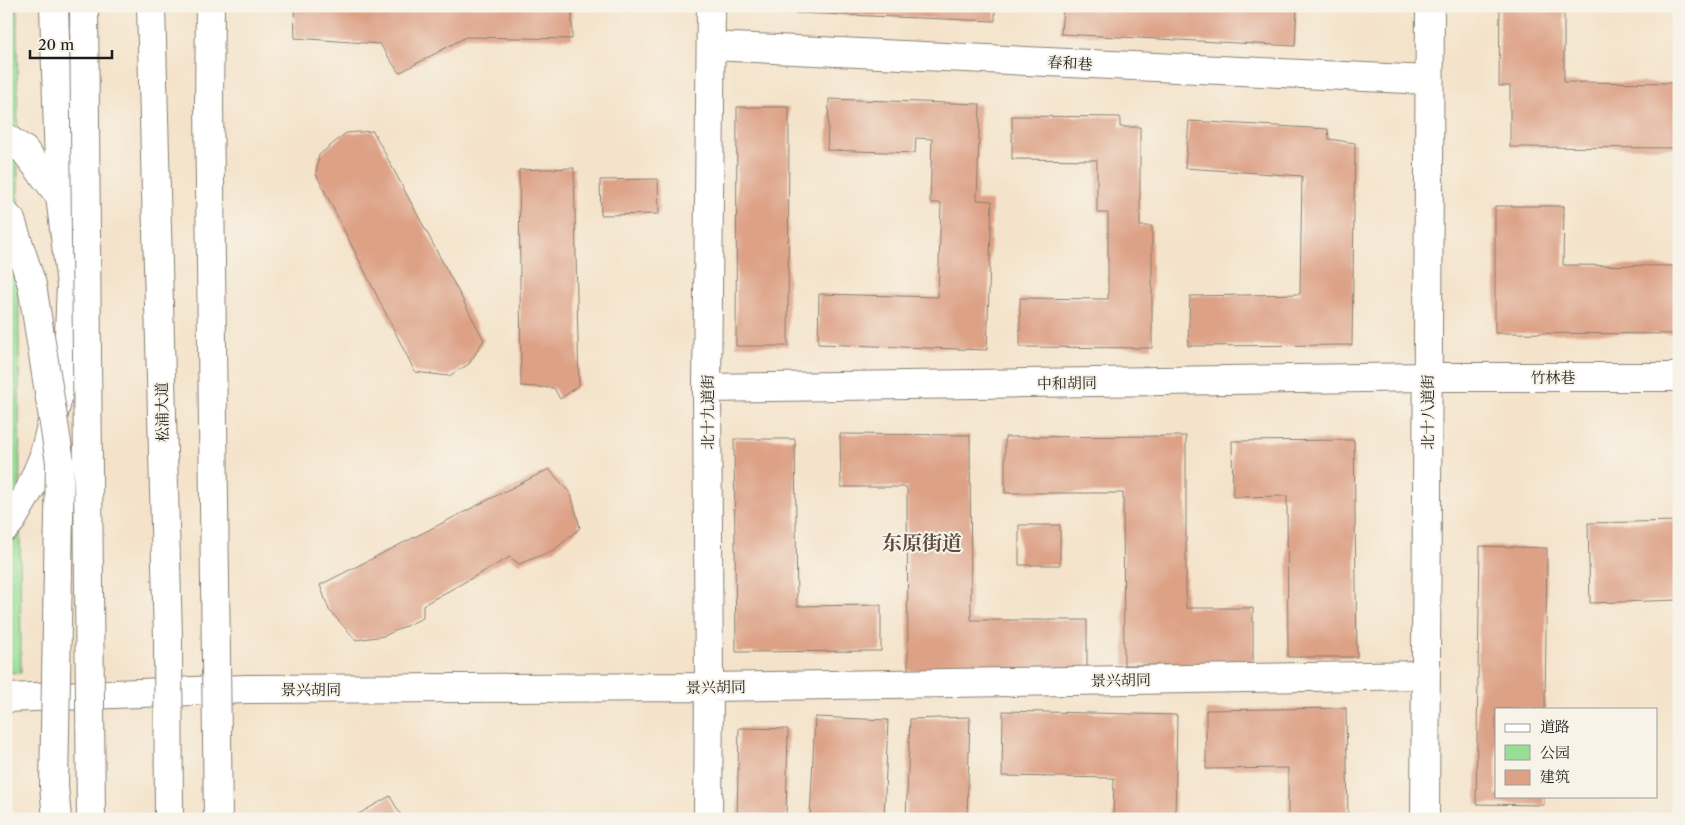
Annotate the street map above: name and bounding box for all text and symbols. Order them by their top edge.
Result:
scale bar [30,28,112,60]
text: 20 m [38,35,74,54]
street label: 春和巷 [1047,52,1093,74]
street label: 竹林巷 [1530,368,1576,387]
street label: 中和胡同 [1037,373,1097,393]
street label: 北十九道街 [698,374,717,450]
street label: 北十八道街 [1418,374,1437,450]
street label: 松浦大道 [152,382,172,442]
district label: 东原街道 [882,531,962,555]
street label: 景兴胡同 [1091,670,1151,690]
street label: 景兴胡同 [686,677,746,697]
street label: 景兴胡同 [281,680,341,699]
legend [1495,708,1658,798]
text: 道路 [1540,717,1570,736]
text: 公园 [1540,743,1570,762]
text: 建筑 [1540,767,1570,786]

